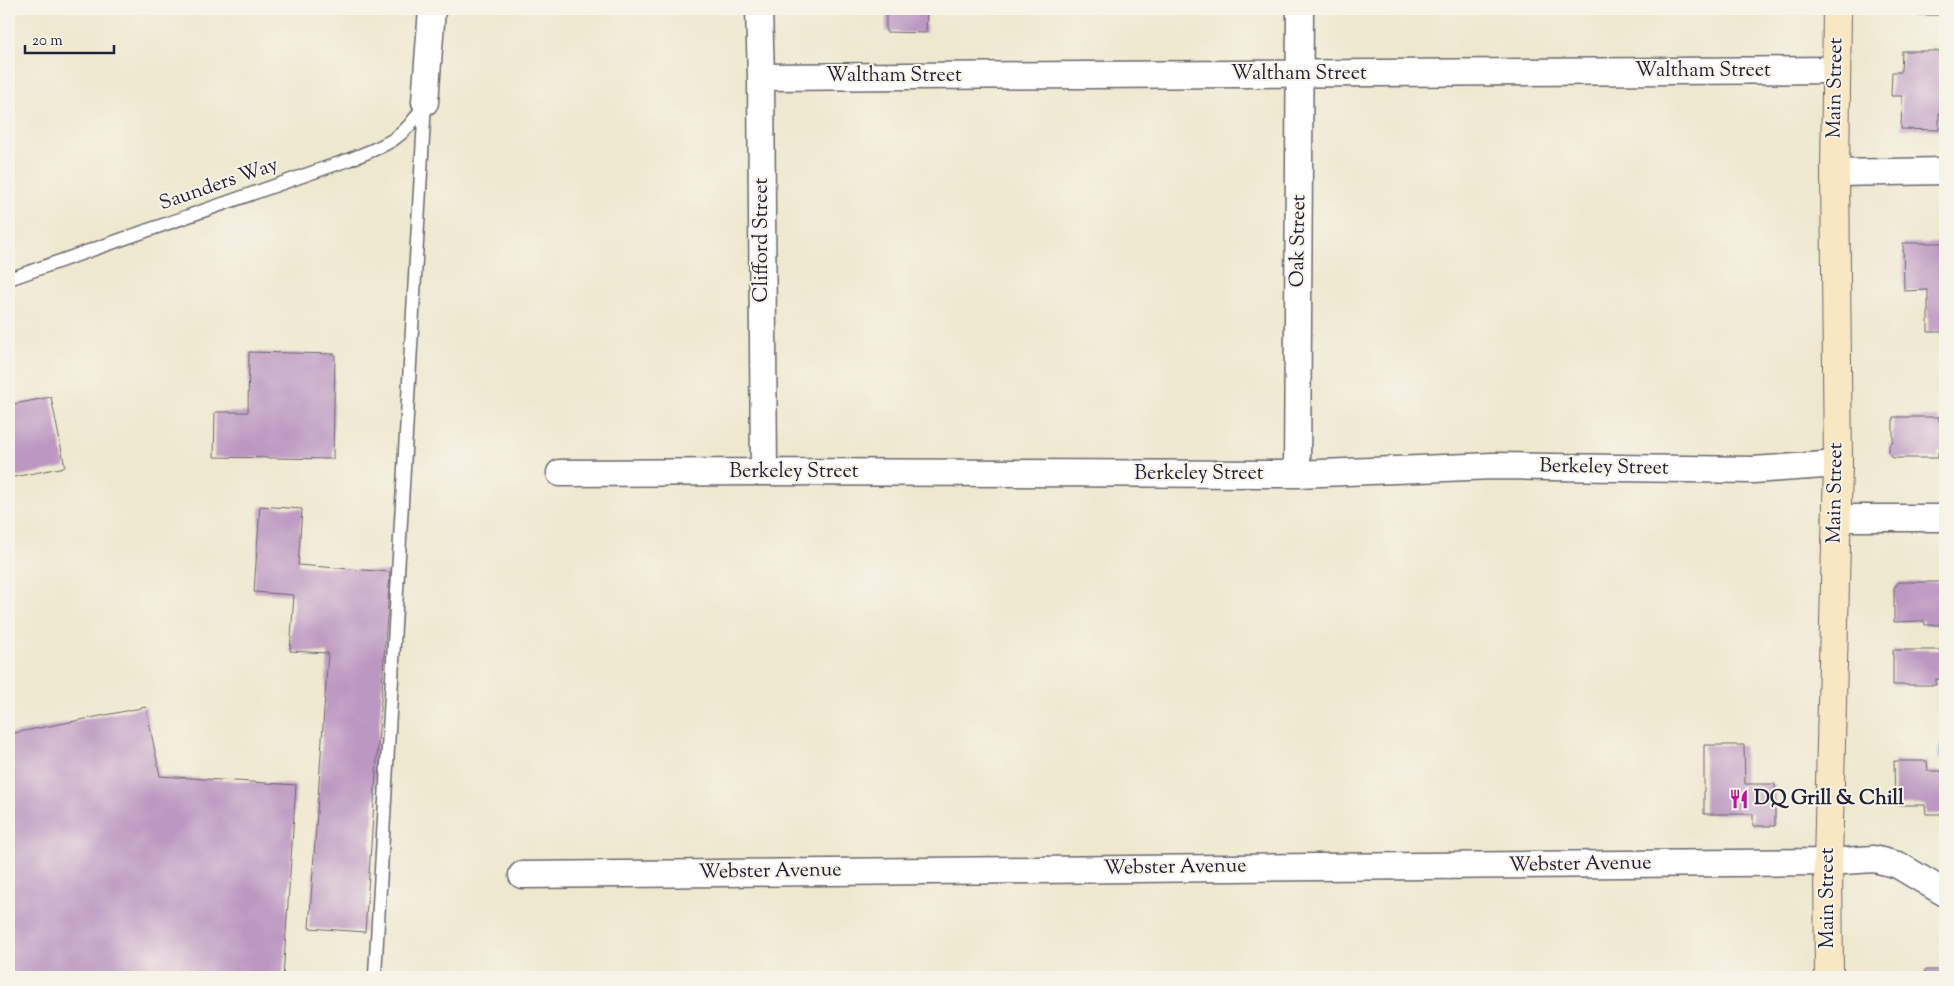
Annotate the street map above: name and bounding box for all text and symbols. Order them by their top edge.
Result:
scale bar [25,22,114,54]
text: 20 m [32,31,63,52]
street label: Main Street [1821,37,1851,139]
street label: Waltham Street [1635,57,1771,86]
street label: Waltham Street [1231,60,1367,89]
street label: Waltham Street [826,62,962,91]
street label: Saunders Way [156,151,282,219]
street label: Clifford Street [748,177,777,302]
street label: Oak Street [1284,194,1314,288]
street label: Main Street [1821,442,1851,544]
street label: Berkeley Street [1539,452,1669,484]
street label: Berkeley Street [729,458,859,487]
street label: Berkeley Street [1134,460,1264,489]
place label: DQ Grill & Chill [1754,785,1904,814]
restaurant icon: DQ Grill & Chill [1728,788,1750,810]
street label: Main Street [1814,847,1843,949]
street label: Webster Avenue [1508,849,1652,881]
street label: Webster Avenue [1103,852,1247,884]
street label: Webster Avenue [698,856,842,888]

